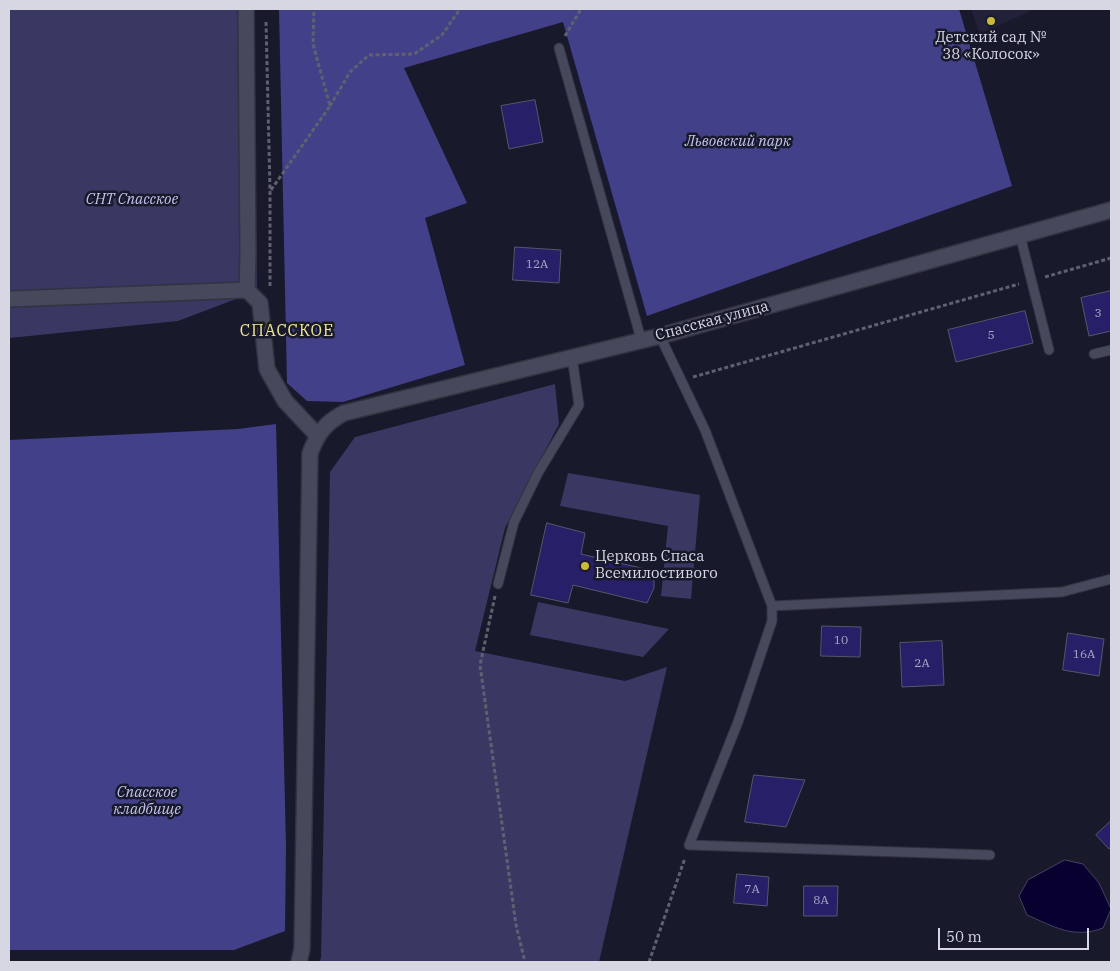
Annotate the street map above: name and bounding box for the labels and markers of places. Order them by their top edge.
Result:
marker: Детский сад № 38 «Колосок» [985,15,997,27]
place label: Детский сад № 38 «Колосок» [935,29,1047,64]
place label: Церковь Спаса Всемилостивого [595,548,718,583]
marker: Церковь Спаса Всемилостивого [579,560,591,572]

